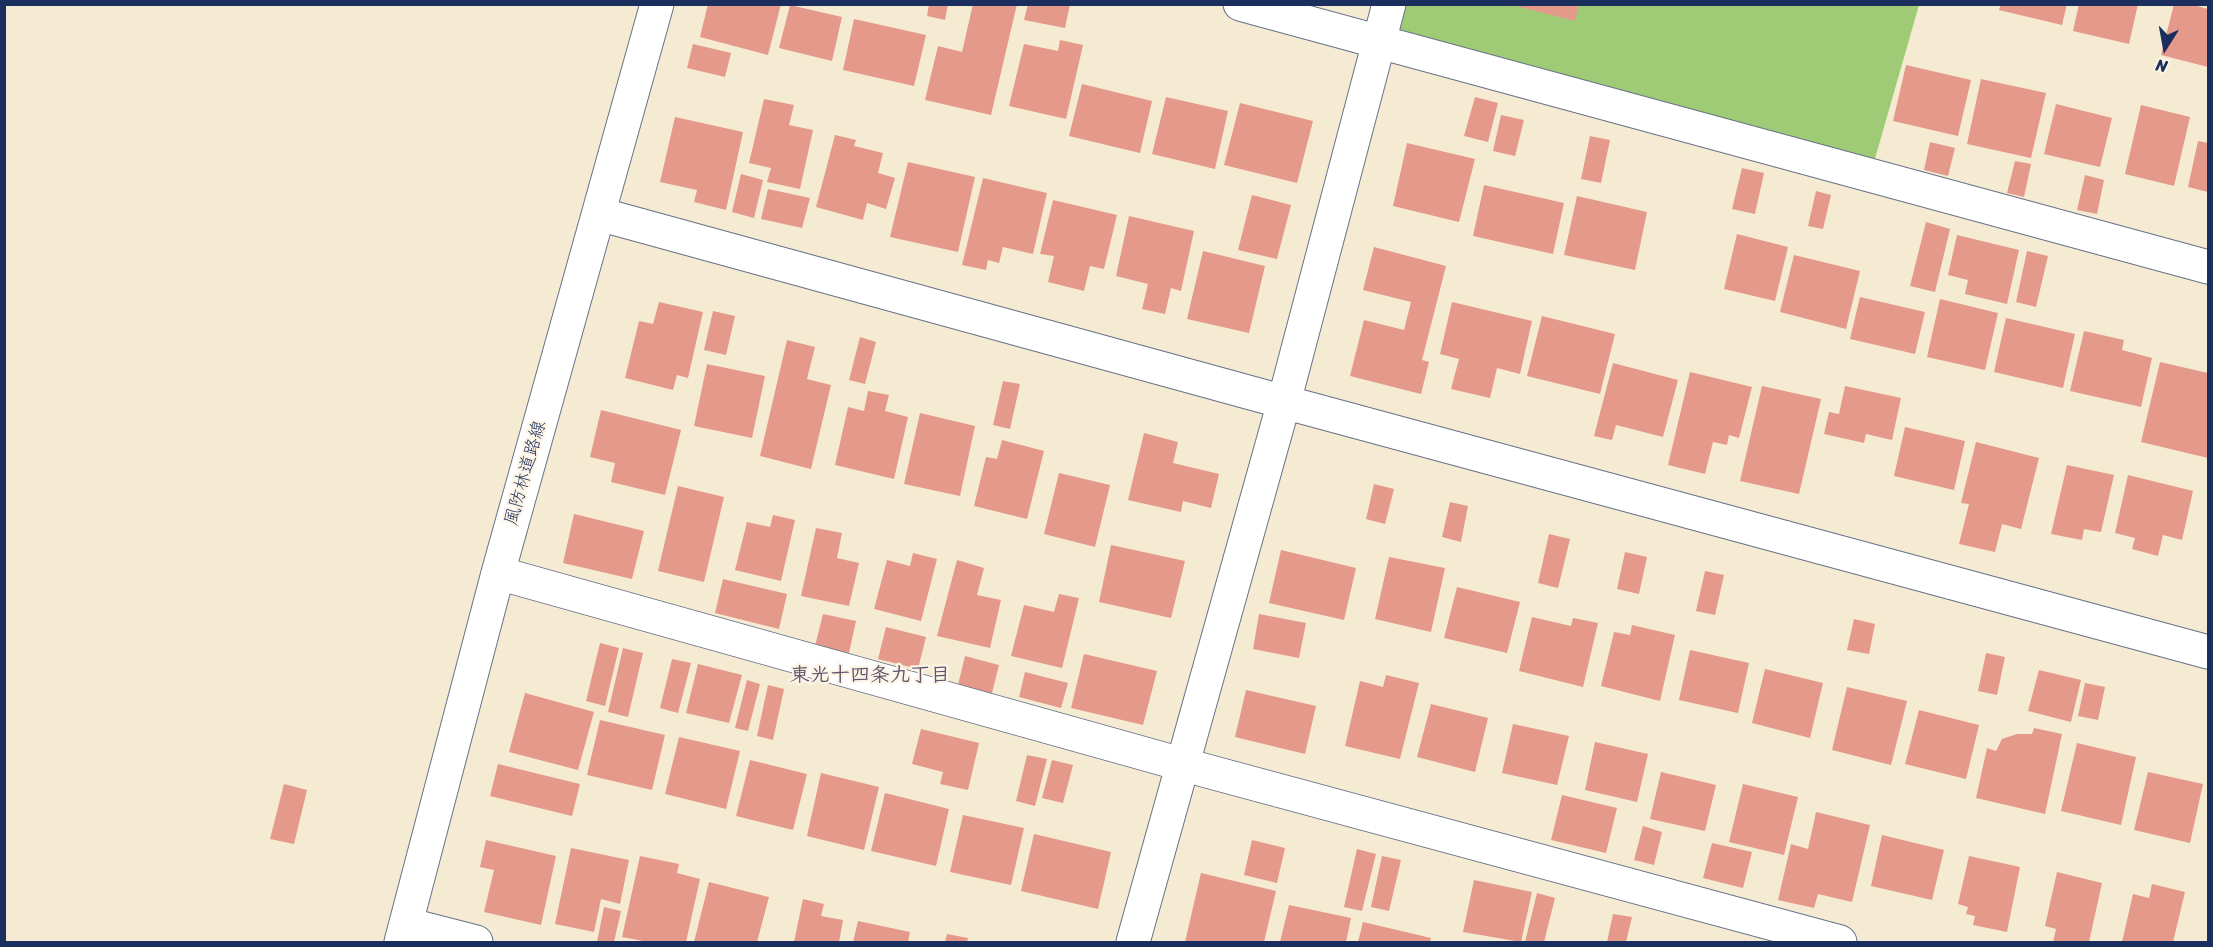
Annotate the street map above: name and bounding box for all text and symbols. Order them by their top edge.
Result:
north arrow [2135,18,2195,78]
text: N [2153,51,2170,81]
street label: 風防林道路線 [501,418,551,528]
district label: 東光十四条九丁目 [790,664,950,688]

